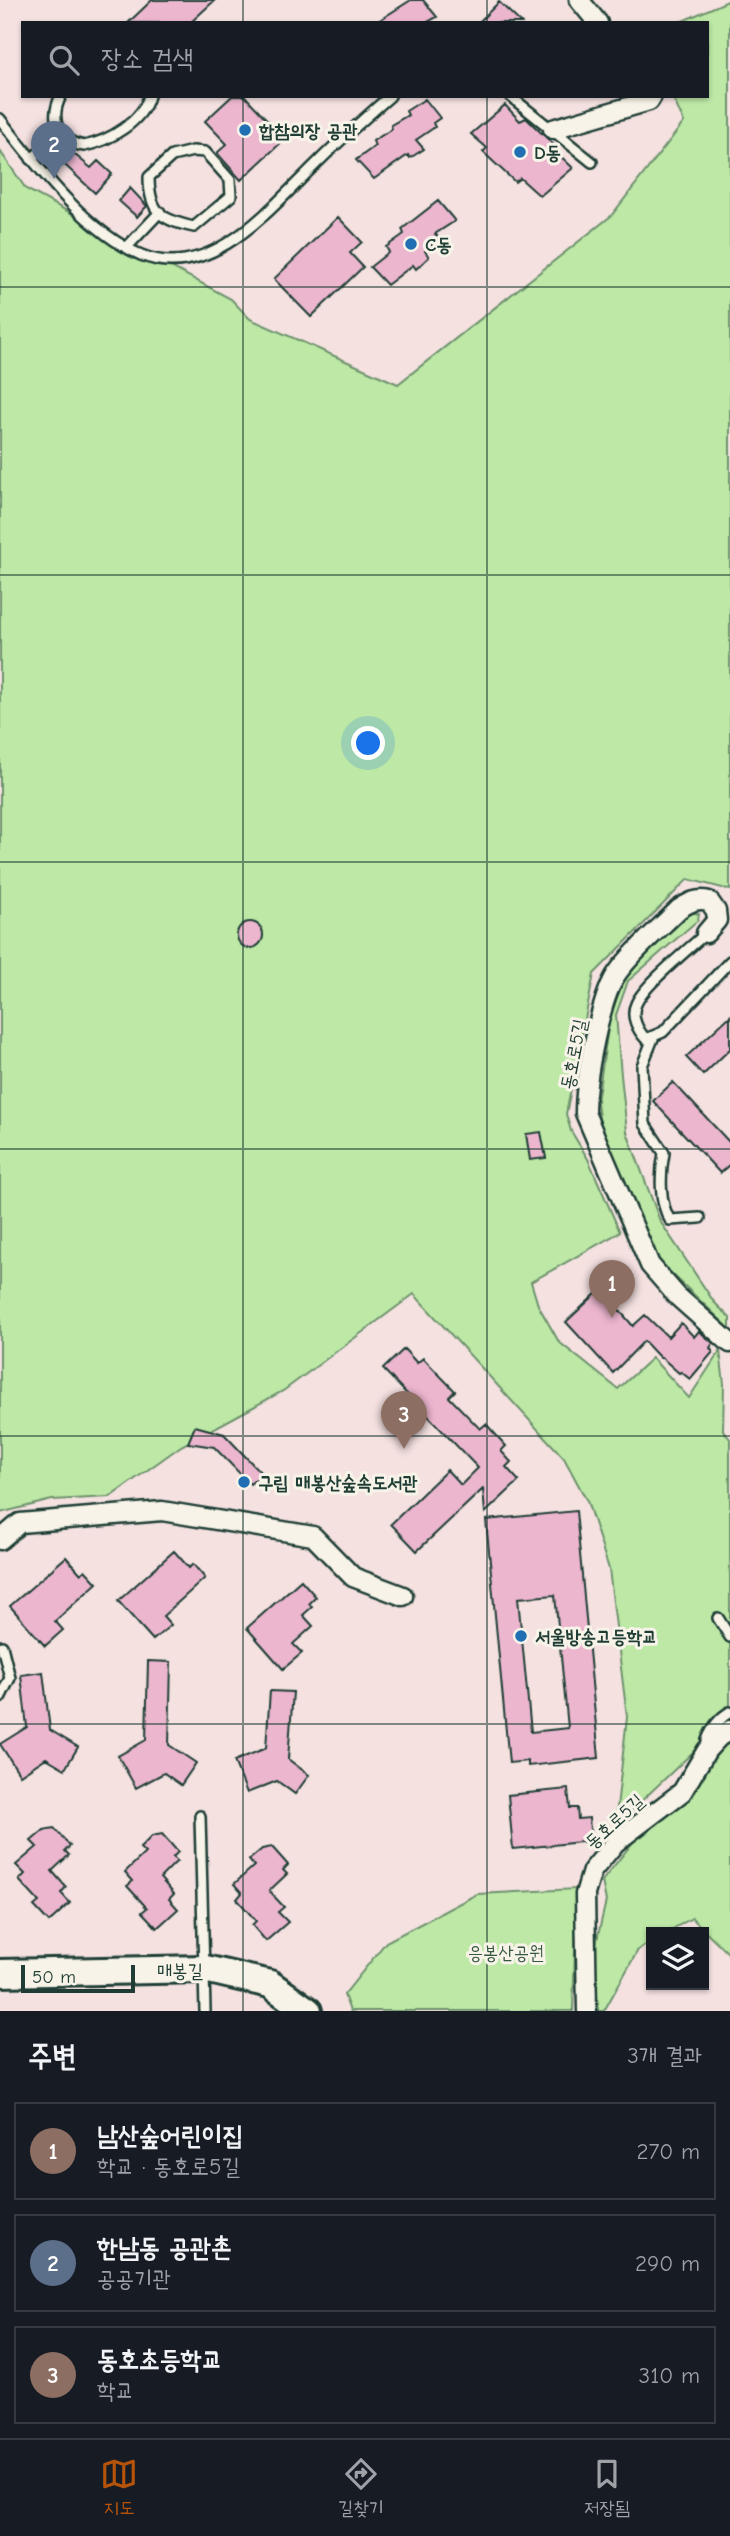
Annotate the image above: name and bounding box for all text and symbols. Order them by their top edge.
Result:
search box [21,21,709,98]
icon: search [45,41,83,79]
text: 장소 검색 [101,44,193,74]
place label: 합참의장 공관 [258,120,358,142]
pin: 2 [31,121,77,179]
marker: 합참의장 공관 [237,122,253,138]
place label: D동 [534,142,561,164]
marker: D동 [512,144,528,160]
place label: C동 [425,234,452,256]
marker: C동 [403,236,419,252]
your location [351,726,385,760]
street label: 동호로5길 [556,1017,592,1091]
pin: 1 [589,1260,635,1318]
pin: 3 [381,1391,427,1449]
place label: 구립 매봉산숲속도서관 [258,1472,418,1494]
marker: 구립 매봉산숲속도서관 [236,1474,252,1490]
place label: 서울방송고등학교 [535,1626,657,1648]
marker: 서울방송고등학교 [513,1628,529,1644]
street label: 동호로5길 [581,1790,649,1854]
map controls [646,1927,709,1990]
button: layers [646,1927,709,1990]
park label: 응봉산공원 [468,1942,544,1964]
street label: 매봉길 [157,1960,203,1982]
scale bar [21,1962,135,1994]
text: 50 m [32,1966,76,1988]
text: 주변 [28,2039,76,2074]
text: 3개 결과 [627,2042,702,2069]
text: 남산숲어린이집 [97,2121,243,2151]
text: 1 [48,2138,58,2165]
text: 270 m [636,2138,700,2165]
text: 학교 · 동호로5길 [97,2153,240,2180]
text: 한남동 공관촌 [97,2233,232,2263]
text: 2 [47,2250,59,2277]
text: 290 m [635,2250,700,2277]
text: 공공기관 [97,2265,171,2292]
text: 동호초등학교 [97,2345,223,2375]
text: 3 [47,2362,59,2389]
text: 310 m [639,2362,700,2389]
text: 학교 [97,2377,134,2404]
tab: 지도 [100,2455,138,2521]
tab: 길찾기 [338,2455,384,2521]
tab: 저장됨 [584,2455,630,2521]

